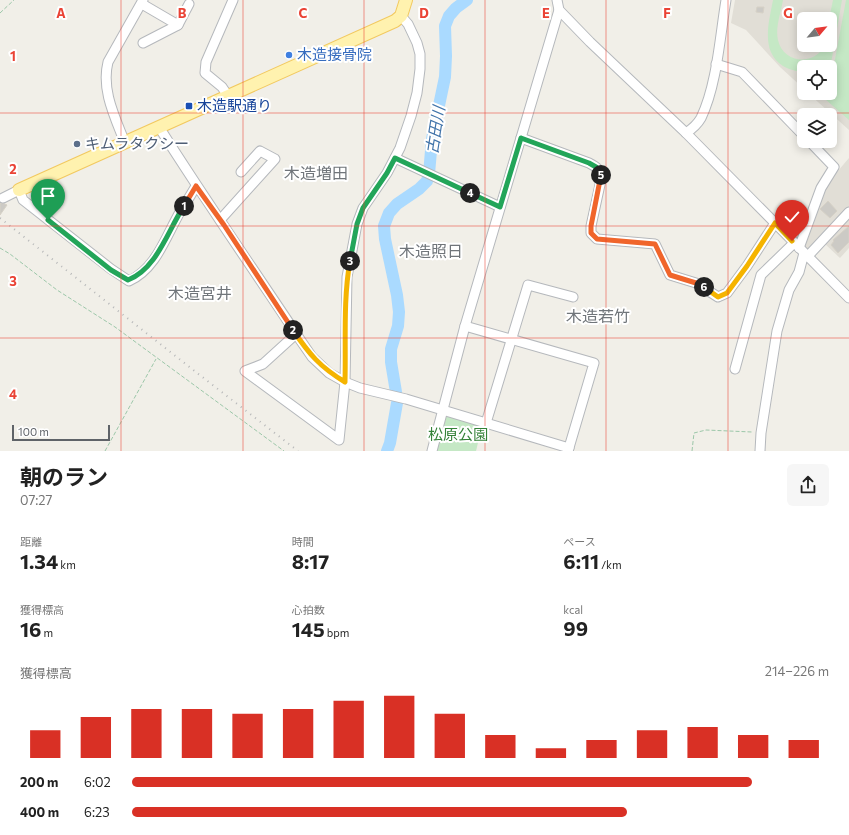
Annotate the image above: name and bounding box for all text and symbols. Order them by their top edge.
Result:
text: A [56,5,66,21]
text: B [178,5,187,21]
text: C [299,5,308,21]
text: D [419,5,429,21]
text: E [542,5,550,21]
text: F [663,5,671,21]
text: G [783,5,793,21]
north arrow [797,12,837,52]
map controls [797,12,837,148]
place label: 木造接骨院 [297,45,372,63]
text: 1 [10,48,16,64]
marker: 木造接骨院 [284,50,294,60]
button: locate [797,60,837,100]
place label: 木造駅通り [197,96,272,114]
marker: 木造駅通り [184,101,194,111]
water label: 古田川 [421,103,448,155]
button: layers [797,108,837,148]
place label: キムラタクシー [85,134,189,152]
marker: キムラタクシー [72,139,82,149]
text: 2 [9,161,17,177]
district label: 木造増田 [284,163,348,182]
pin: 5 [591,165,611,185]
text: 5 [598,168,604,181]
pin [31,179,65,220]
pin: 4 [460,183,480,203]
icon: arrive [37,185,59,207]
text: 4 [467,186,473,199]
pin: 1 [174,196,194,216]
text: 1 [182,199,186,212]
pin [775,200,809,241]
icon: check [781,206,803,228]
district label: 木造照日 [399,241,463,260]
pin: 3 [340,251,360,271]
text: 3 [347,254,353,267]
text: 3 [9,273,17,289]
pin: 6 [694,277,714,297]
text: 6 [701,280,707,293]
district label: 木造宮井 [168,283,232,302]
district label: 木造若竹 [566,306,630,325]
pin: 2 [283,320,303,340]
text: 2 [290,323,296,336]
text: 4 [9,386,17,402]
scale bar [12,423,110,442]
text: 100 m [18,425,49,438]
park label: 松原公園 [428,425,488,443]
text: 朝のラン [20,463,108,490]
button: share [787,464,829,506]
text: 07:27 [20,492,52,508]
text: 距離 [20,535,42,548]
text: 時間 [292,535,314,548]
text: ペース [563,535,596,548]
text: 1.34 [20,549,58,573]
text: 8:17 [292,549,329,573]
text: 6:11 [563,549,599,573]
text: km [58,558,76,571]
text: /km [599,558,622,571]
text: 獲得標高 [20,603,64,616]
text: 心拍数 [292,603,325,616]
text: kcal [563,603,583,616]
text: 99 [563,616,588,640]
text: 16 [20,617,41,641]
text: 145 [292,617,325,641]
text: m [41,626,53,639]
text: bpm [325,626,349,639]
text: 214–226 m [765,663,829,679]
text: 獲得標高 [20,665,72,681]
text: 200 m [20,774,58,790]
text: 6:02 [84,774,111,790]
text: 400 m [20,804,59,820]
text: 6:23 [84,804,110,820]

